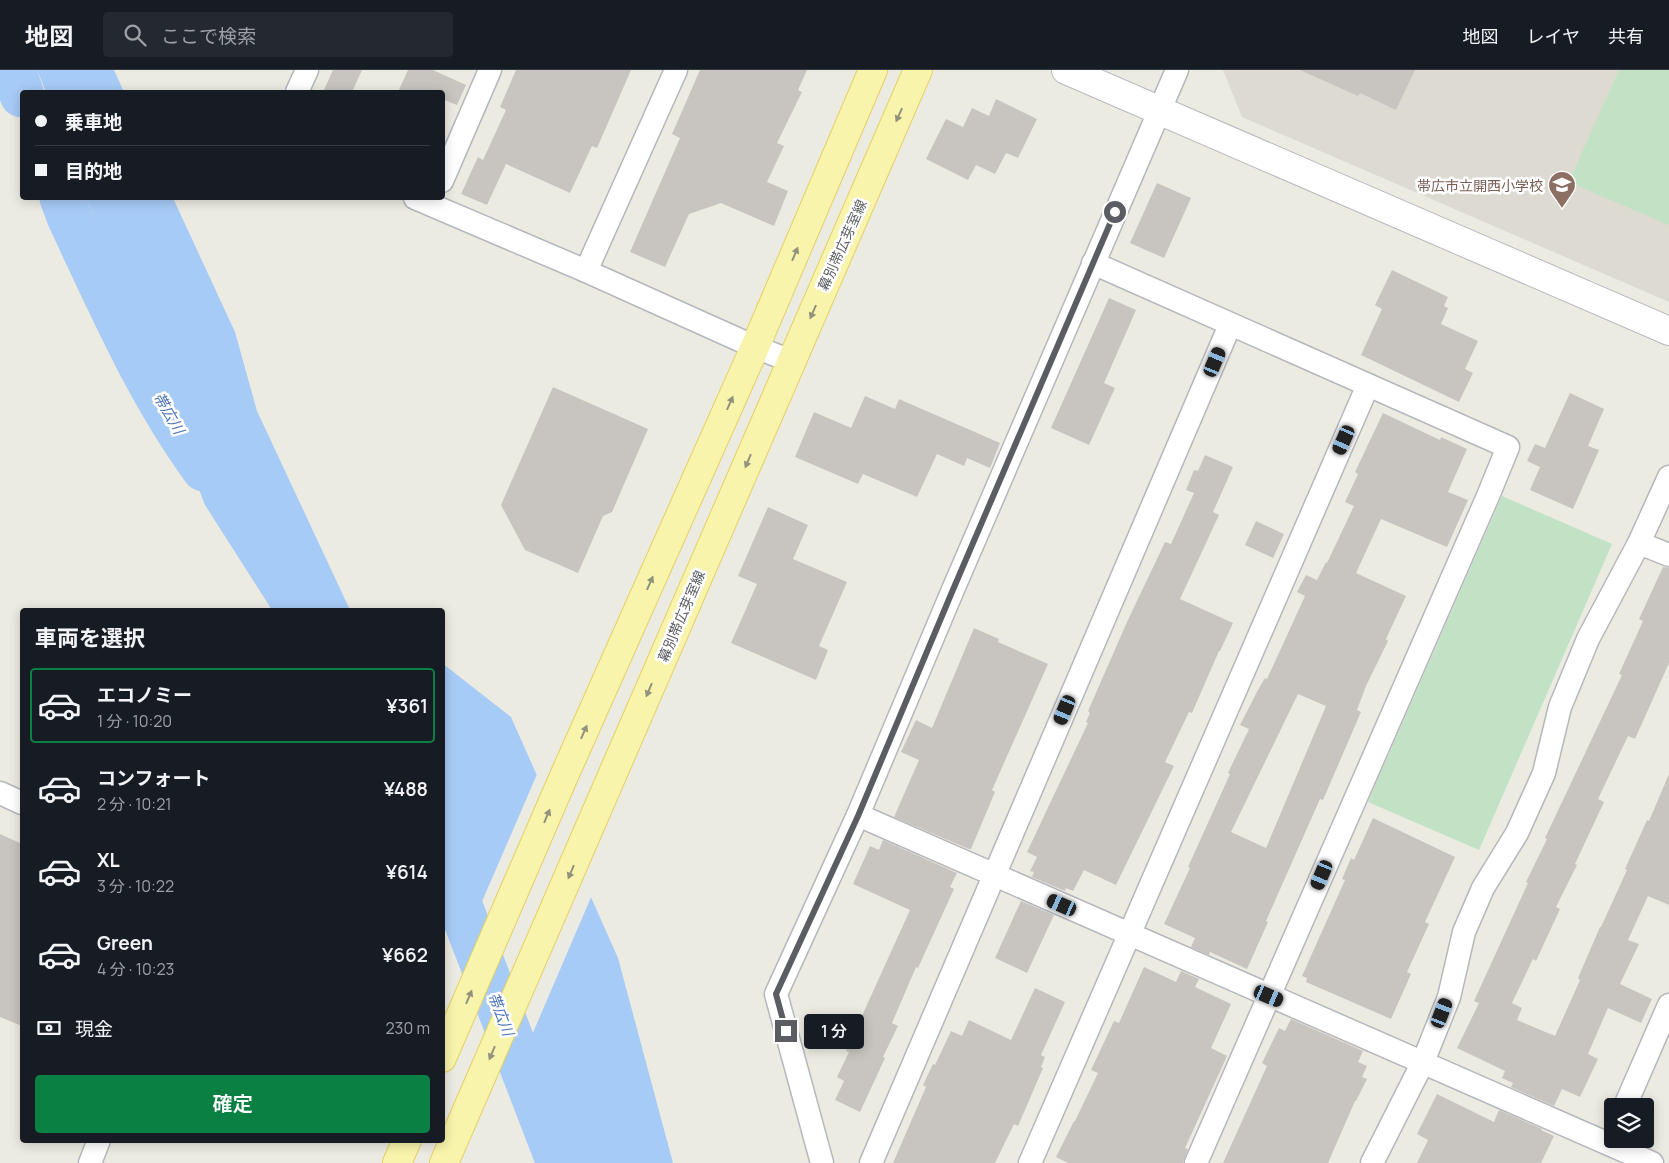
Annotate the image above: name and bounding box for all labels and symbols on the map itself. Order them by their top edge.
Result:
one-way arrow [894,108,902,122]
school or university icon: 帯広市立開西小学校 [1547,170,1577,209]
place label: 帯広市立開西小学校 [1417,176,1543,195]
street label: 幕別帯広芽室線 [813,196,871,294]
route start [1104,201,1126,223]
one-way arrow [791,246,799,261]
one-way arrow [808,305,816,319]
car [1202,345,1227,379]
water label: 帯広川 [149,388,190,439]
one-way arrow [727,396,735,410]
car [1331,423,1356,457]
one-way arrow [744,454,752,469]
street label: 幕別帯広芽室線 [653,567,709,665]
one-way arrow [647,576,655,590]
one-way arrow [645,683,653,698]
car [1052,693,1077,727]
one-way arrow [581,725,589,739]
one-way arrow [544,809,552,823]
car [1309,858,1334,892]
one-way arrow [566,865,574,879]
car [1045,892,1078,918]
car [1252,983,1285,1009]
water label: 帯広川 [483,989,520,1041]
one-way arrow [465,990,473,1004]
car [1429,996,1454,1030]
callout: 1 分 [804,1014,864,1048]
route end [775,1020,797,1042]
one-way arrow [488,1046,496,1060]

